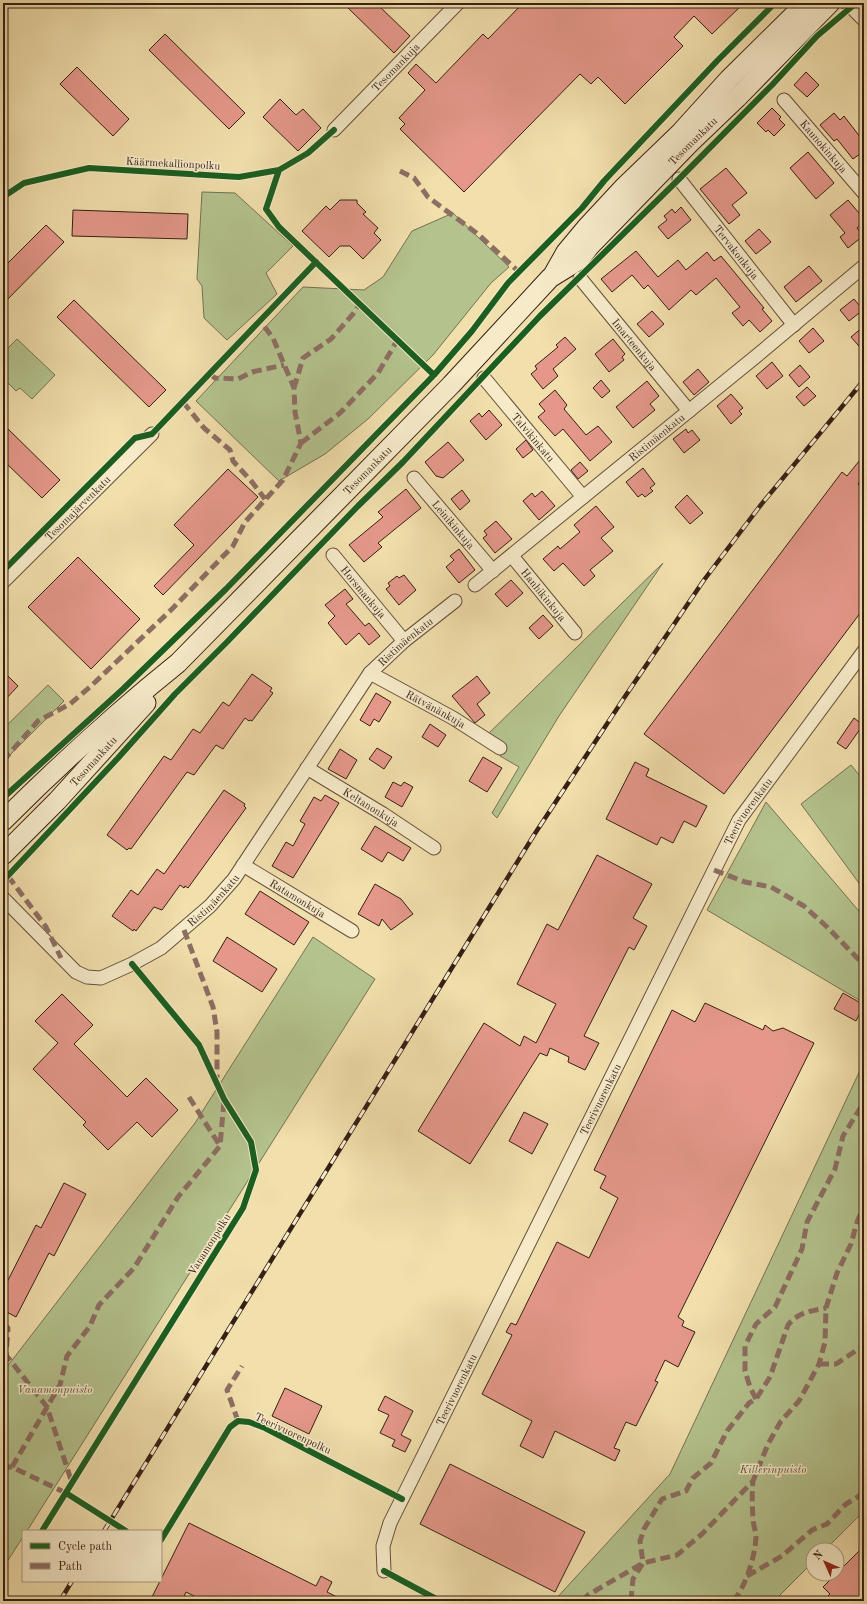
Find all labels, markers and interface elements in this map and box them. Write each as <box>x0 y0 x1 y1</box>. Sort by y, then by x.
street label: Tesomankuja <box>371 41 423 95</box>
street label: Tesomankatu <box>667 116 720 168</box>
street label: Kaunokinkuja <box>797 118 849 176</box>
street label: Käärmekallionpolku <box>125 157 221 172</box>
street label: Tervakonkuja <box>711 224 760 282</box>
street label: Imarteenkuja <box>609 317 658 374</box>
street label: Talvikinkatu <box>509 412 556 465</box>
street label: Ristimäenkatu <box>627 412 688 464</box>
street label: Tesomankatu <box>342 445 395 498</box>
street label: Tesomajärvenkatu <box>44 474 113 544</box>
street label: Leinikinkuja <box>429 499 476 552</box>
street label: Horsmankuja <box>338 565 387 622</box>
street label: Hanhikinkuja <box>518 567 567 624</box>
street label: Ristimäenkatu <box>377 616 436 669</box>
street label: Rätvänänkuja <box>403 689 467 732</box>
street label: Tesomankatu <box>69 735 120 789</box>
street label: Teerivuorenkatu <box>723 776 775 847</box>
street label: Keltanonkuja <box>340 787 401 830</box>
street label: Ristimäenkatu <box>186 873 242 930</box>
street label: Ratamonkuja <box>267 878 327 921</box>
street label: Teerivuorenkatu <box>579 1062 624 1138</box>
street label: Vanamonpolku <box>187 1212 234 1278</box>
street label: Teerivuorenkatu <box>435 1353 480 1428</box>
park label: Vanamonpuisto <box>18 1385 92 1396</box>
street label: Teerivuorenpolku <box>252 1412 332 1457</box>
park label: Killerinpuisto <box>739 1465 806 1476</box>
legend <box>22 1530 162 1582</box>
text: Cycle path <box>58 1541 113 1553</box>
north arrow <box>805 1542 845 1582</box>
text: N <box>812 1549 826 1563</box>
text: Path <box>58 1561 83 1573</box>

